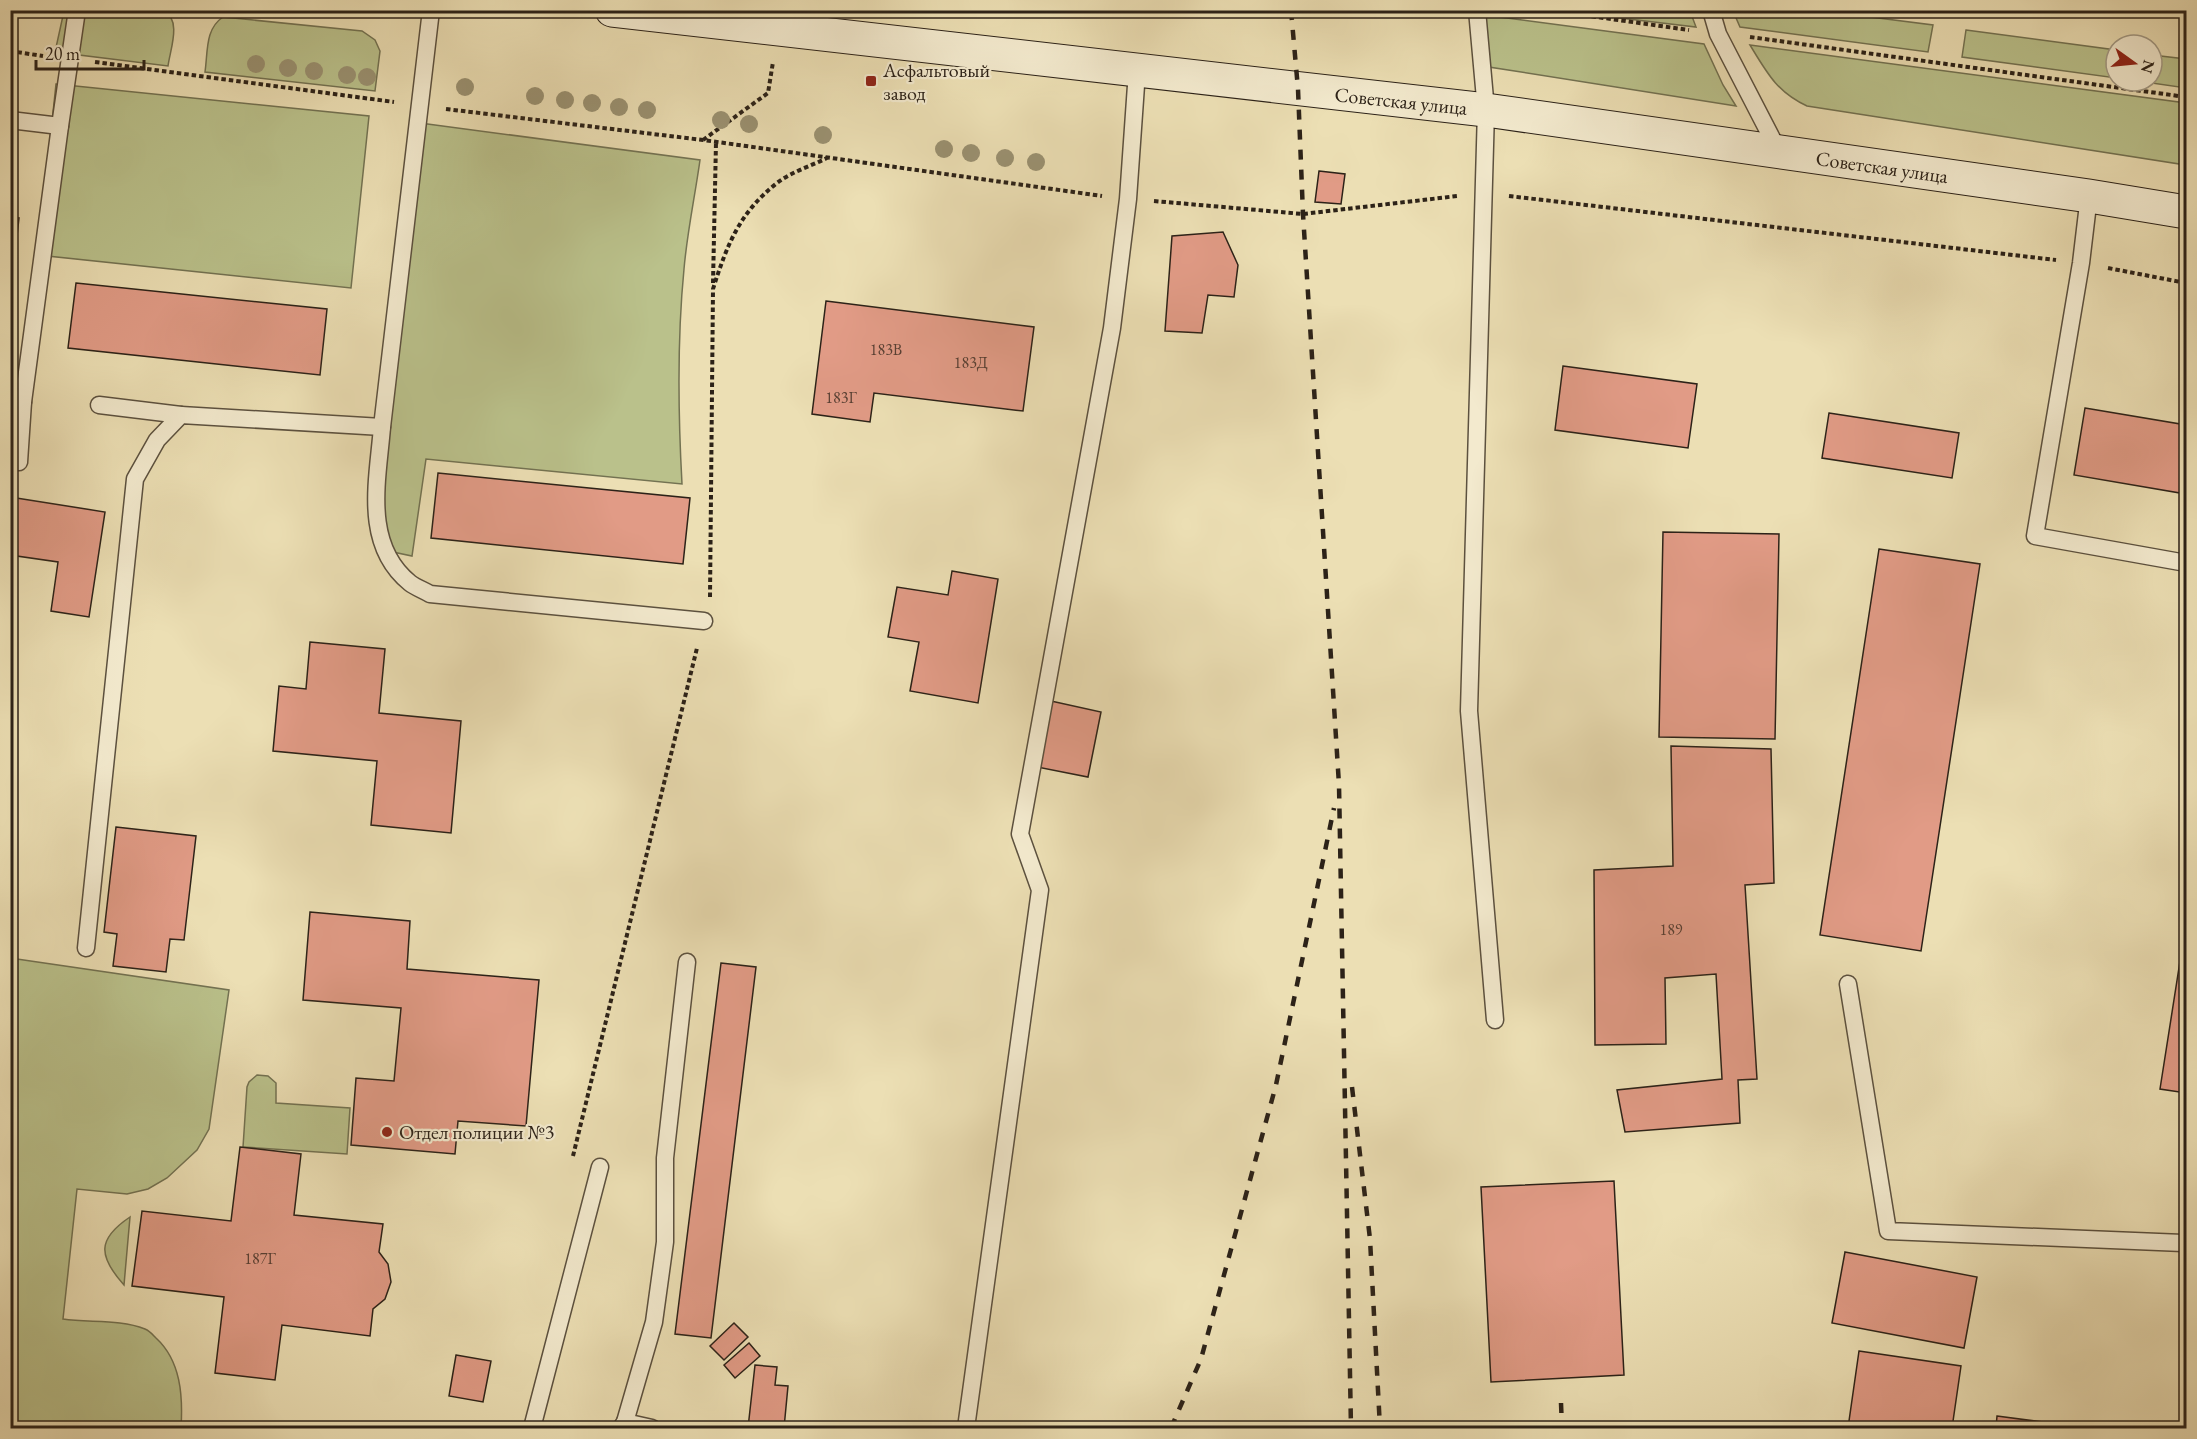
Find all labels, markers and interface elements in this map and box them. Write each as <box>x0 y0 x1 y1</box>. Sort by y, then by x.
scale bar <box>36 33 144 71</box>
north arrow <box>2104 33 2164 93</box>
text: 20 m <box>45 42 80 65</box>
place label: Асфальтовый завод <box>882 57 990 106</box>
text: N <box>2136 58 2160 76</box>
marker: Асфальтовый завод <box>864 74 878 88</box>
street label: Советская улица <box>1333 81 1469 121</box>
street label: Советская улица <box>1814 145 1950 189</box>
house number: 183В <box>870 339 902 360</box>
house number: 183Д <box>954 352 988 373</box>
house number: 183Г <box>825 387 857 408</box>
house number: 189 <box>1659 919 1683 940</box>
place label: Отдел полиции №3 <box>399 1119 554 1145</box>
marker: Отдел полиции №3 <box>380 1125 394 1139</box>
house number: 187Г <box>244 1248 276 1269</box>

